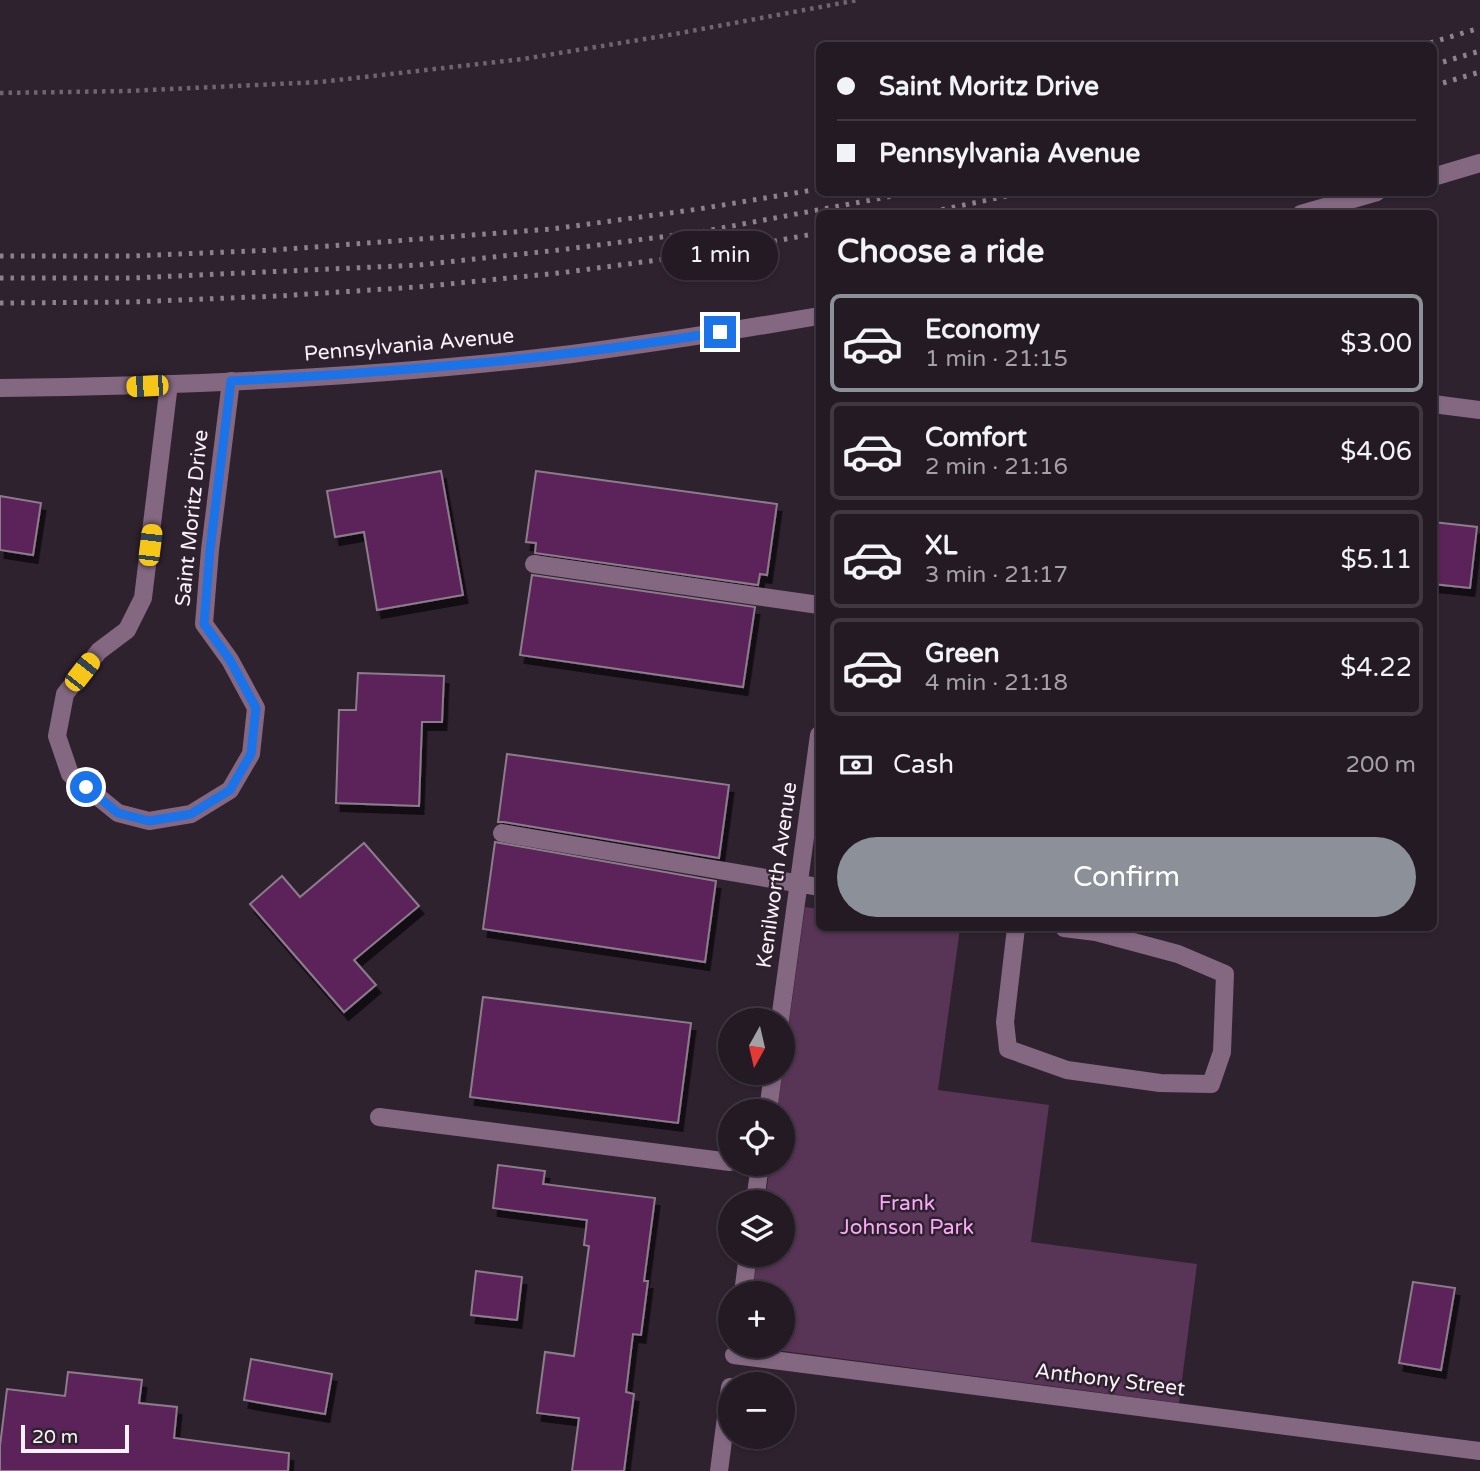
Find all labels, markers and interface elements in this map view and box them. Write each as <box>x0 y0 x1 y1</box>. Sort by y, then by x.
text: Saint Moritz Drive <box>879 71 1099 102</box>
text: Pennsylvania Avenue <box>879 138 1140 169</box>
callout: 1 min <box>662 230 778 280</box>
text: Choose a ride <box>837 233 1044 271</box>
text: 1 min <box>689 241 751 269</box>
icon: car <box>841 312 904 375</box>
text: Economy <box>925 314 1040 345</box>
route end <box>704 316 736 348</box>
street label: Pennsylvania Avenue <box>303 323 515 367</box>
text: $3.00 <box>1340 328 1412 359</box>
text: 1 min · 21:15 <box>925 345 1068 373</box>
car <box>126 374 169 398</box>
icon: car <box>841 420 904 483</box>
text: Comfort <box>925 422 1027 453</box>
street label: Saint Moritz Drive <box>170 428 214 608</box>
text: $4.06 <box>1340 436 1412 467</box>
text: 2 min · 21:16 <box>925 453 1068 481</box>
car <box>138 523 163 567</box>
icon: car <box>841 528 904 591</box>
text: XL <box>925 530 957 561</box>
text: $5.11 <box>1340 544 1412 575</box>
text: 3 min · 21:17 <box>925 561 1068 589</box>
icon: car <box>841 636 904 699</box>
text: Green <box>925 638 1000 669</box>
car <box>61 649 104 695</box>
text: $4.22 <box>1340 652 1412 683</box>
text: 4 min · 21:18 <box>925 669 1068 697</box>
icon: cash <box>837 746 875 784</box>
text: Cash <box>893 749 954 780</box>
text: 200 m <box>1346 751 1416 779</box>
route start <box>70 771 102 803</box>
street label: Kenilworth Avenue <box>752 780 802 970</box>
button: Confirm <box>837 837 1416 917</box>
north arrow <box>718 1008 794 1085</box>
map controls <box>718 1008 795 1449</box>
button: locate <box>718 1099 795 1176</box>
button: layers <box>718 1190 795 1267</box>
park label: Frank Johnson Park <box>840 1191 974 1240</box>
button: + <box>718 1281 795 1358</box>
street label: Anthony Street <box>1034 1358 1186 1402</box>
button: − <box>718 1372 795 1449</box>
scale bar <box>21 1422 130 1454</box>
text: 20 m <box>32 1426 78 1448</box>

